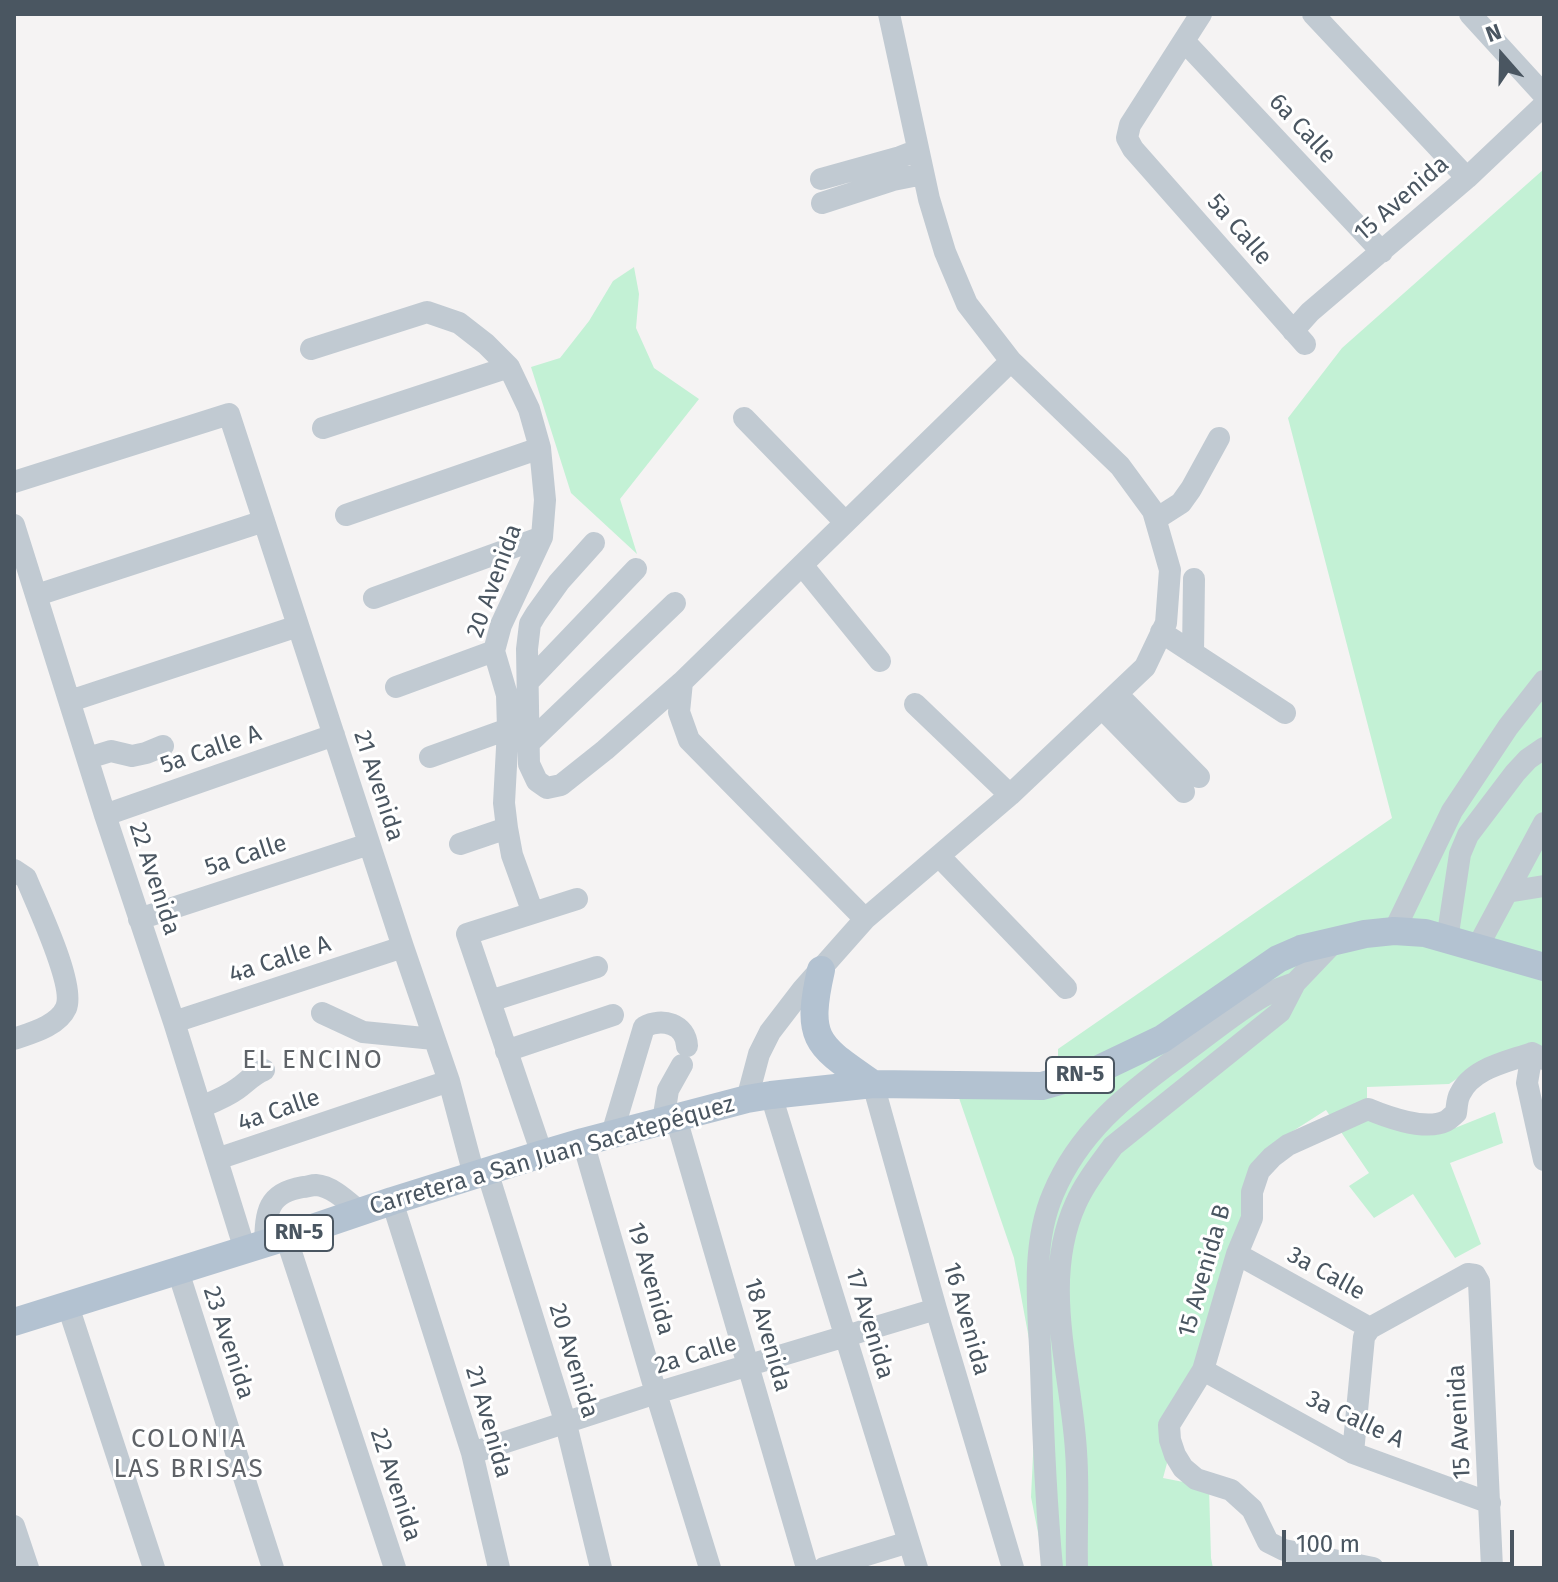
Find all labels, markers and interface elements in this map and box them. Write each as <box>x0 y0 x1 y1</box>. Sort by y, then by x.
north arrow <box>1462 16 1542 96</box>
text: N <box>1482 18 1505 48</box>
street label: 6a Calle <box>1262 88 1342 170</box>
street label: 15 Avenida <box>1349 150 1455 248</box>
street label: 5a Calle <box>1200 189 1278 271</box>
street label: 20 Avenida <box>461 520 529 642</box>
street label: 5a Calle A <box>157 719 265 781</box>
street label: 21 Avenida <box>347 727 409 845</box>
street label: 22 Avenida <box>122 819 186 939</box>
street label: 5a Calle <box>201 829 291 883</box>
street label: 4a Calle A <box>225 930 335 990</box>
district label: EL ENCINO <box>242 1045 384 1077</box>
road number: RN-5 <box>1046 1057 1114 1093</box>
street label: 4a Calle <box>234 1084 324 1138</box>
street label: Carretera a San Juan Sacatepéquez <box>366 1090 738 1222</box>
street label: 15 Avenida B <box>1172 1201 1238 1341</box>
road number: RN-5 <box>265 1215 333 1251</box>
street label: 19 Avenida <box>620 1219 680 1339</box>
street label: 3a Calle <box>1282 1241 1370 1307</box>
street label: 16 Avenida <box>936 1259 996 1379</box>
street label: 17 Avenida <box>839 1265 899 1383</box>
street label: 18 Avenida <box>737 1275 797 1395</box>
street label: 23 Avenida <box>196 1283 260 1403</box>
street label: 20 Avenida <box>542 1300 604 1422</box>
street label: 2a Calle <box>652 1329 740 1381</box>
street label: 21 Avenida <box>458 1363 518 1481</box>
street label: 15 Avenida <box>1443 1364 1477 1480</box>
street label: 3a Calle A <box>1302 1385 1408 1455</box>
district label: COLONIA LAS BRISAS <box>113 1424 265 1486</box>
street label: 22 Avenida <box>363 1425 427 1545</box>
scale bar <box>1286 1514 1518 1564</box>
text: 100 m <box>1296 1530 1360 1558</box>

